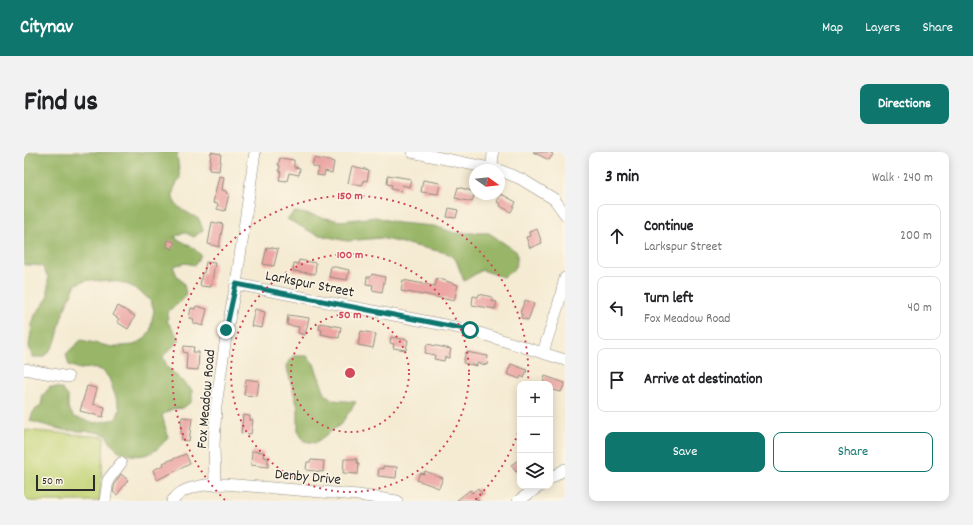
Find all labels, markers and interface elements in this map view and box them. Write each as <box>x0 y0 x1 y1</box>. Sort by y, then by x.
text: Citynav <box>20 15 73 42</box>
text: Map <box>822 18 843 38</box>
text: Layers <box>865 18 900 38</box>
text: Share <box>922 18 953 38</box>
text: Find us <box>24 84 98 124</box>
button: Directions <box>860 84 949 124</box>
north arrow <box>469 164 505 200</box>
text: 3 min <box>605 166 639 190</box>
text: Walk · 240 m <box>872 169 933 188</box>
text: 150 m <box>337 188 363 205</box>
text: Continue <box>644 216 693 238</box>
icon: ahead <box>606 225 628 247</box>
text: 200 m <box>900 227 932 246</box>
text: Larkspur Street <box>644 238 722 257</box>
text: 100 m <box>337 247 363 264</box>
street label: Larkspur Street <box>263 266 356 304</box>
text: Turn left <box>644 288 693 310</box>
icon: left <box>606 297 628 319</box>
text: 40 m <box>908 299 932 318</box>
text: 50 m <box>338 307 362 324</box>
text: Fox Meadow Road <box>644 310 730 329</box>
route end <box>217 321 235 339</box>
route start <box>461 321 479 339</box>
street label: Fox Meadow Road <box>192 349 222 450</box>
centre of rings <box>343 366 357 380</box>
icon: arrive <box>606 369 628 391</box>
text: Arrive at destination <box>644 369 762 391</box>
map controls <box>517 381 553 489</box>
button: + <box>517 381 553 417</box>
button: − <box>517 417 553 453</box>
button: Save <box>605 432 765 472</box>
button: Share <box>773 432 933 472</box>
button: layers <box>517 453 553 489</box>
street label: Denby Drive <box>274 464 342 492</box>
scale bar <box>36 473 95 492</box>
text: 50 m <box>42 474 63 490</box>

